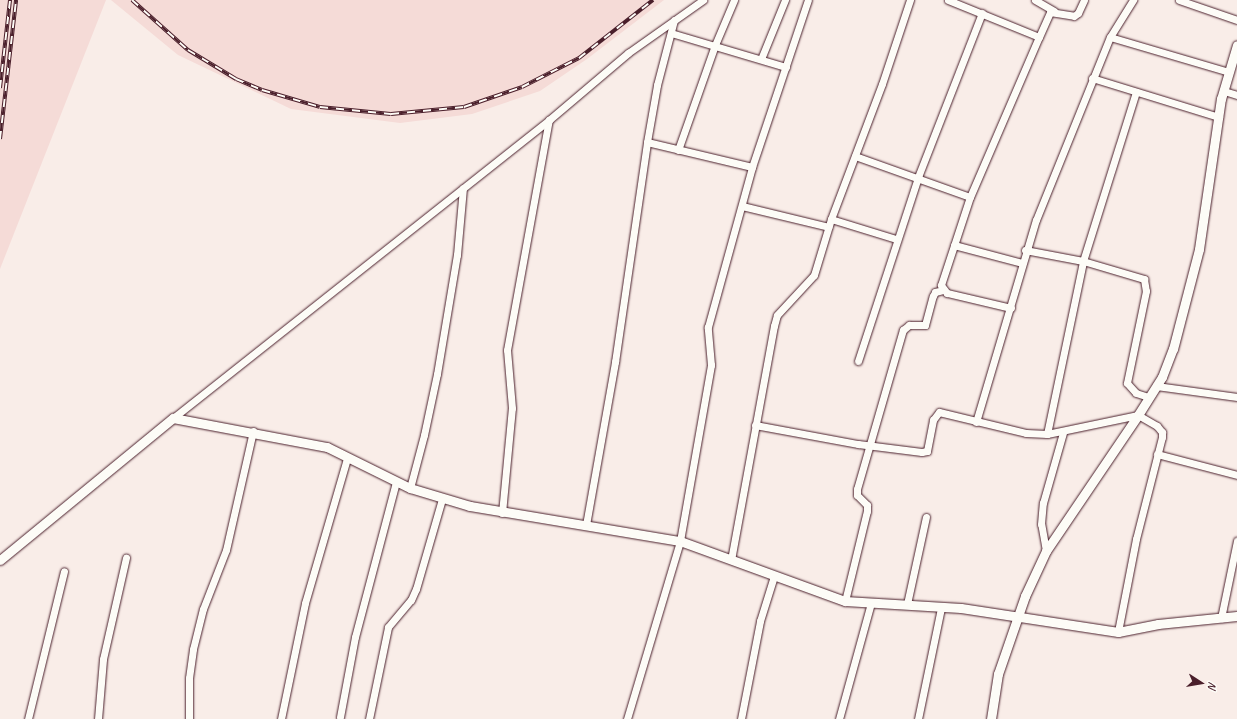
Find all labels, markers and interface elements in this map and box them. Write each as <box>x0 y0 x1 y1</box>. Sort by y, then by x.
north arrow <box>1181 663 1221 703</box>
text: N <box>1205 681 1220 690</box>

